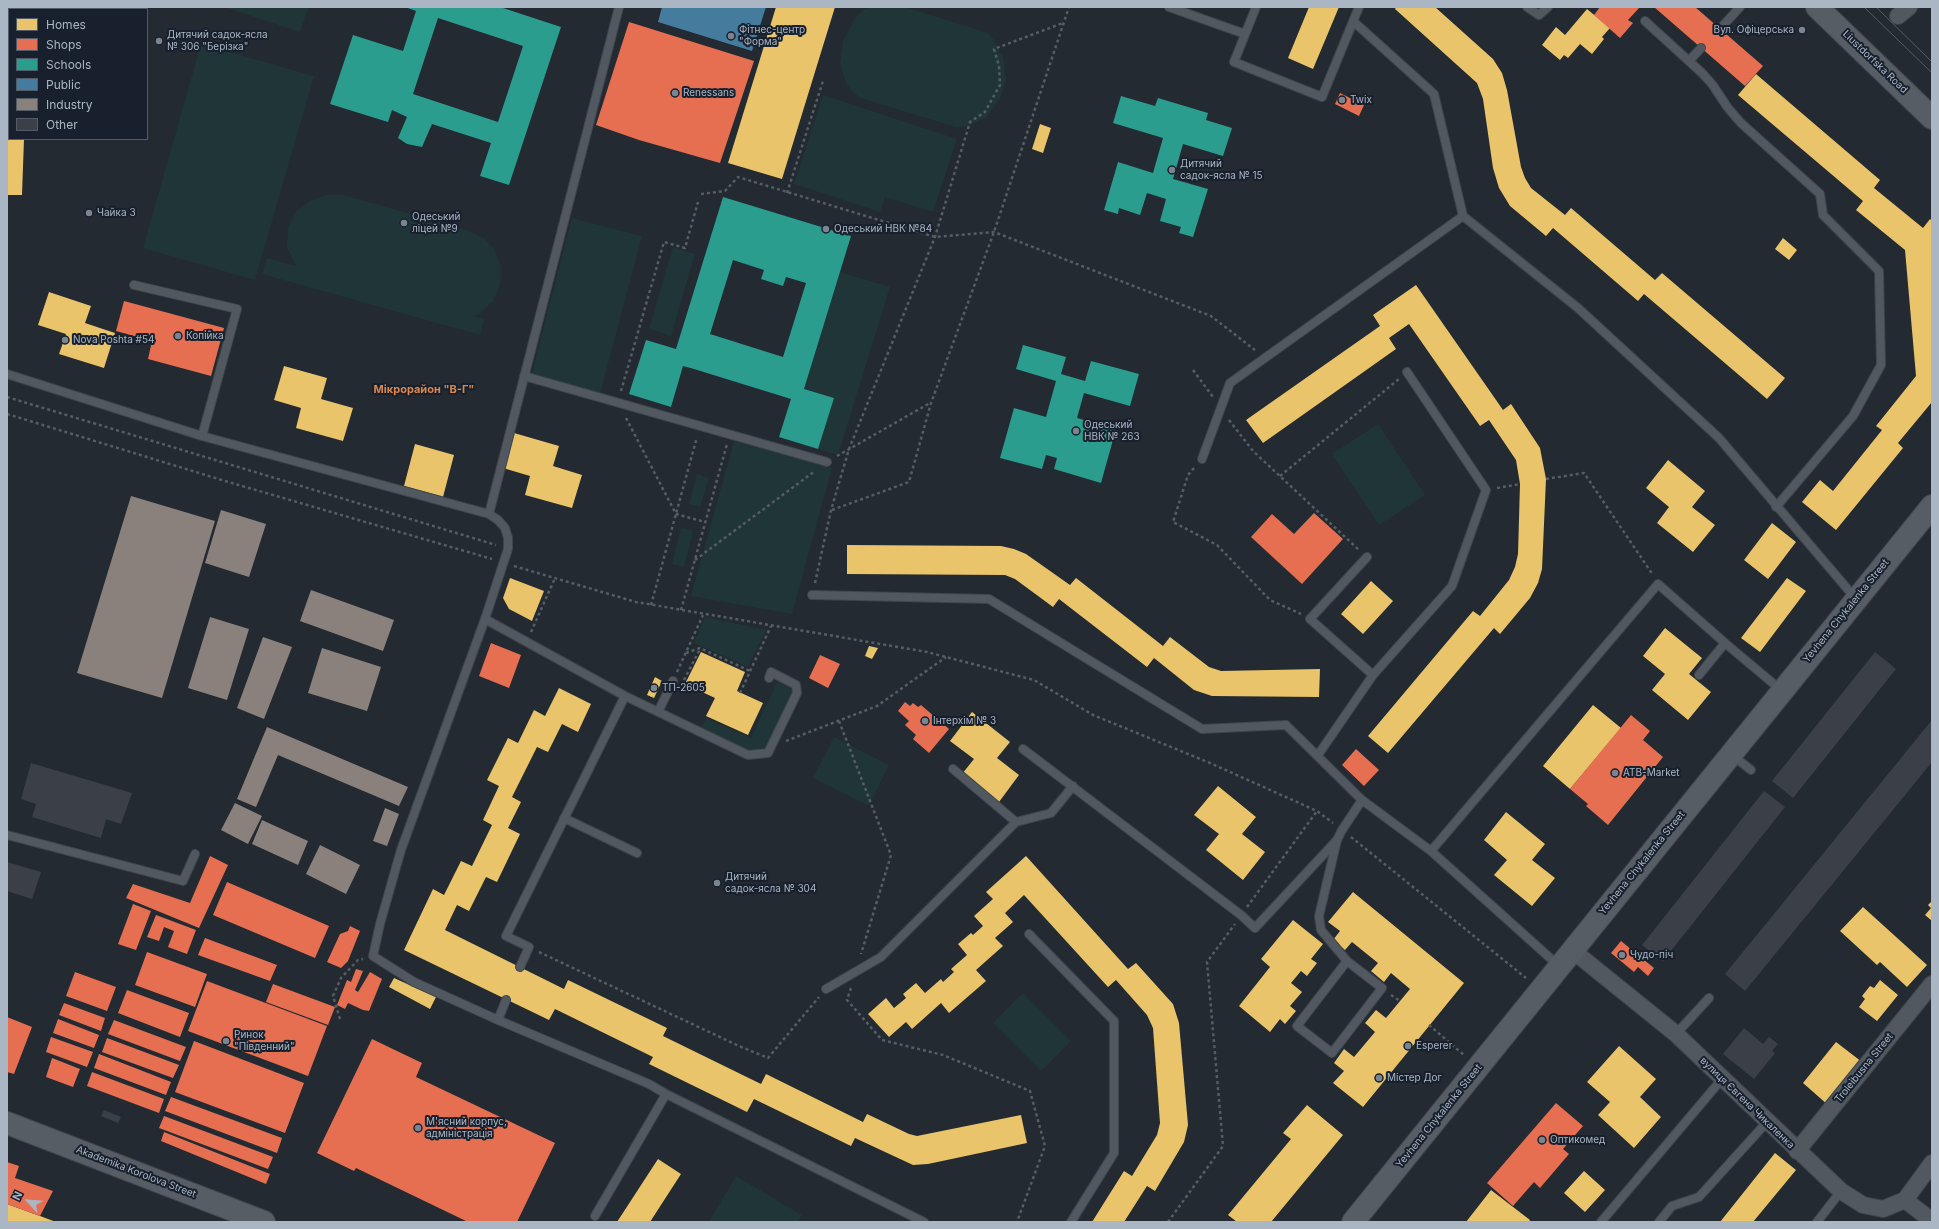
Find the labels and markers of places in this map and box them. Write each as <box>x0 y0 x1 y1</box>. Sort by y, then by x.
place label: Фітнес-центр "Форма" <box>739 24 805 48</box>
place label: Вул. Офіцерська <box>1714 24 1794 36</box>
marker: Вул. Офіцерська <box>1797 25 1807 35</box>
place label: Дитячий садок-ясла № 306 "Берізка" <box>167 29 268 52</box>
marker: Фітнес-центр "Форма" <box>726 31 736 41</box>
marker: Дитячий садок-ясла № 306 "Берізка" <box>154 36 164 46</box>
place label: Renessans <box>683 87 734 99</box>
marker: Renessans <box>670 88 680 98</box>
place label: Twix <box>1350 94 1372 106</box>
marker: Twix <box>1337 95 1347 105</box>
place label: Дитячий садок-ясла № 15 <box>1180 158 1263 182</box>
marker: Дитячий садок-ясла № 15 <box>1167 165 1177 175</box>
place label: Чайка 3 <box>97 207 136 219</box>
marker: Чайка 3 <box>84 208 94 218</box>
place label: Одеський ліцей №9 <box>412 211 460 234</box>
marker: Одеський ліцей №9 <box>399 218 409 228</box>
place label: Одеський НВК №84 <box>834 223 932 235</box>
marker: Одеський НВК №84 <box>821 224 831 234</box>
place label: Копійка <box>186 330 224 342</box>
marker: Копійка <box>173 331 183 341</box>
place label: Nova Poshta #54 <box>73 334 154 346</box>
marker: Nova Poshta #54 <box>60 335 70 345</box>
place label: Одеський НВК № 263 <box>1084 419 1140 442</box>
marker: Одеський НВК № 263 <box>1071 426 1081 436</box>
place label: ТП-2605 <box>662 682 705 694</box>
marker: ТП-2605 <box>649 683 659 693</box>
place label: Інтерхім № 3 <box>933 715 996 727</box>
marker: Інтерхім № 3 <box>920 716 930 726</box>
place label: ATB-Market <box>1623 767 1680 779</box>
marker: ATB-Market <box>1610 768 1620 778</box>
place label: Дитячий садок-ясла № 304 <box>725 871 816 894</box>
marker: Дитячий садок-ясла № 304 <box>712 878 722 888</box>
place label: Чудо-піч <box>1630 949 1673 961</box>
marker: Чудо-піч <box>1617 950 1627 960</box>
place label: Ринок "Південний" <box>234 1029 295 1052</box>
marker: Ринок "Південний" <box>221 1036 231 1046</box>
place label: Esperer <box>1416 1040 1452 1052</box>
marker: Esperer <box>1403 1041 1413 1051</box>
place label: Містер Дог <box>1387 1072 1442 1084</box>
marker: Містер Дог <box>1374 1073 1384 1083</box>
place label: М'ясний корпус, адміністрація <box>426 1116 507 1140</box>
marker: М'ясний корпус, адміністрація <box>413 1123 423 1133</box>
place label: Оптикомед <box>1550 1134 1605 1146</box>
marker: Оптикомед <box>1537 1135 1547 1145</box>

